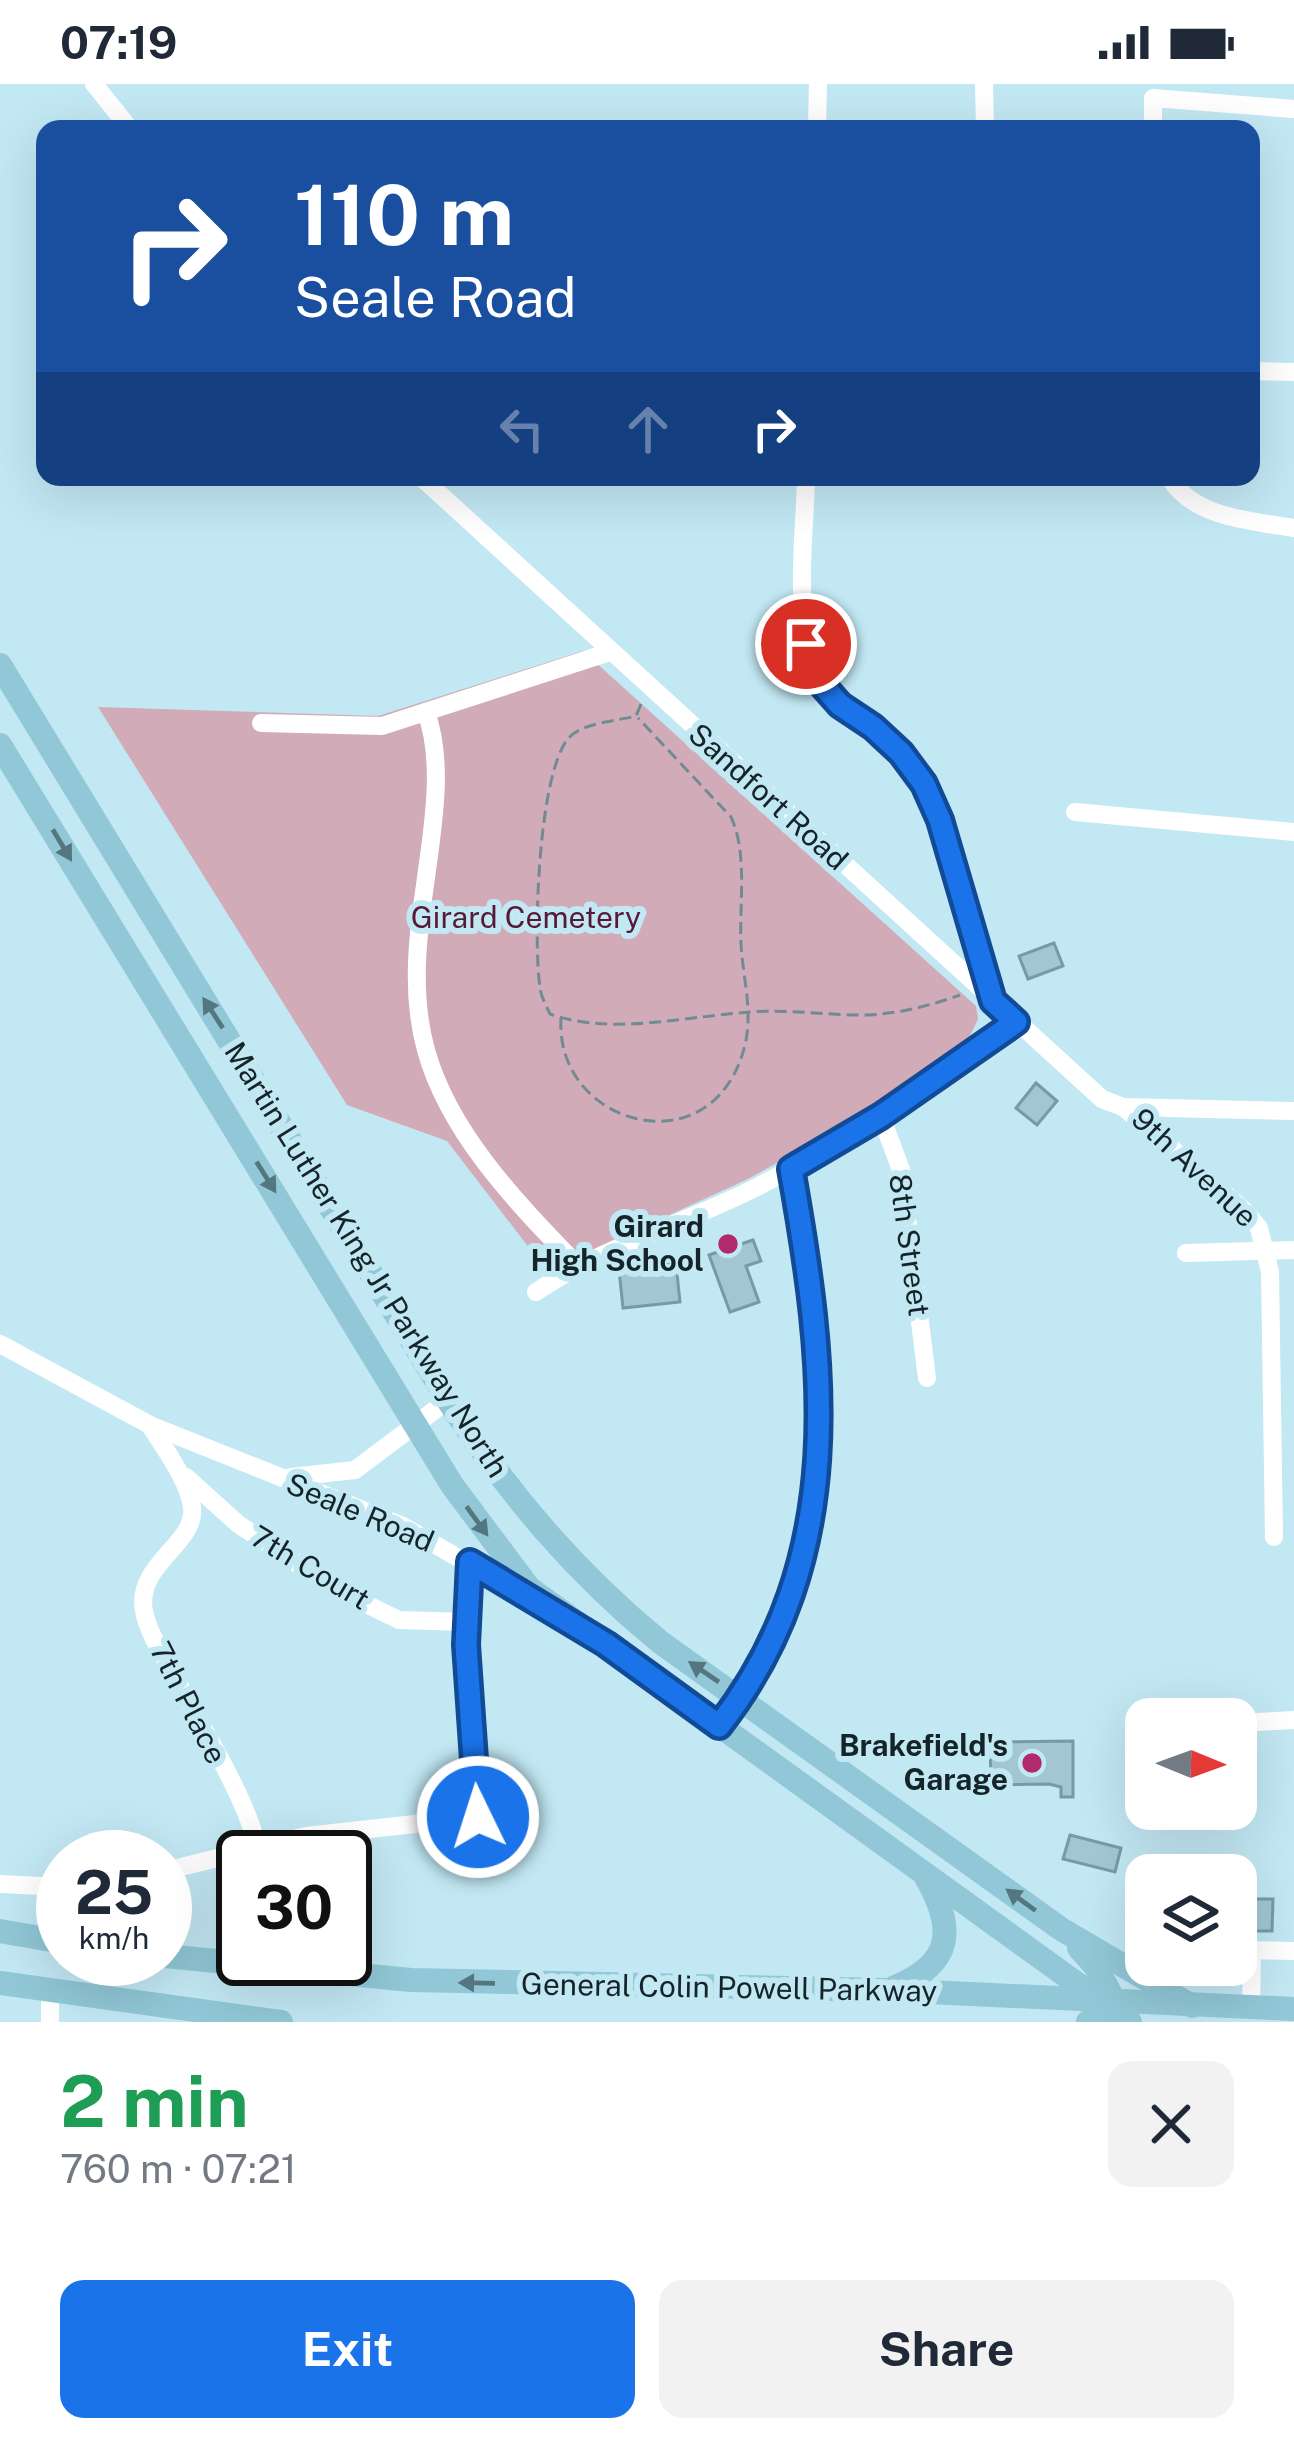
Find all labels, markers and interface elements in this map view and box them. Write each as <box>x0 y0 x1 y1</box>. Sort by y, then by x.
text: 07:19 <box>60 16 177 69</box>
text: 110 m <box>294 165 514 264</box>
icon: right <box>96 168 252 324</box>
text: Seale Road <box>294 266 577 329</box>
icon: left <box>489 396 555 462</box>
icon: ahead <box>615 396 681 462</box>
icon: right <box>741 396 807 462</box>
pin <box>755 593 857 695</box>
icon: arrive <box>773 611 839 677</box>
street label: Sandfort Road <box>682 715 856 877</box>
one-way arrow <box>51 828 72 862</box>
park label: Girard Cemetery <box>411 899 641 935</box>
one-way arrow <box>203 996 224 1030</box>
street label: Martin Luther King Jr Parkway North <box>217 1035 516 1484</box>
street label: 9th Avenue <box>1125 1100 1265 1234</box>
one-way arrow <box>255 1160 276 1194</box>
street label: 8th Street <box>882 1171 938 1318</box>
place label: Girard High School <box>531 1208 704 1278</box>
marker: Girard High School <box>715 1231 741 1257</box>
street label: Seale Road <box>281 1465 440 1559</box>
one-way arrow <box>465 1505 488 1537</box>
street label: 7th Court <box>245 1518 377 1617</box>
street label: 7th Place <box>143 1636 235 1770</box>
one-way arrow <box>688 1662 721 1684</box>
north arrow <box>1125 1698 1257 1830</box>
map controls <box>1125 1698 1257 1986</box>
place label: Brakefield's Garage <box>839 1727 1008 1797</box>
marker: Brakefield's Garage <box>1019 1750 1045 1776</box>
position arrow <box>415 1754 541 1880</box>
speed limit sign: 30 <box>216 1830 372 1986</box>
button: layers <box>1125 1854 1257 1986</box>
text: 25 <box>75 1857 153 1928</box>
one-way arrow <box>1005 1889 1037 1913</box>
text: km/h <box>79 1920 149 1956</box>
street label: General Colin Powell Parkway <box>521 1965 938 2009</box>
one-way arrow <box>458 1973 496 1992</box>
text: 2 min <box>60 2059 249 2143</box>
button: close <box>1108 2061 1234 2187</box>
text: 760 m · 07:21 <box>60 2146 297 2192</box>
button: Exit <box>60 2280 635 2418</box>
button: Share <box>659 2280 1234 2418</box>

